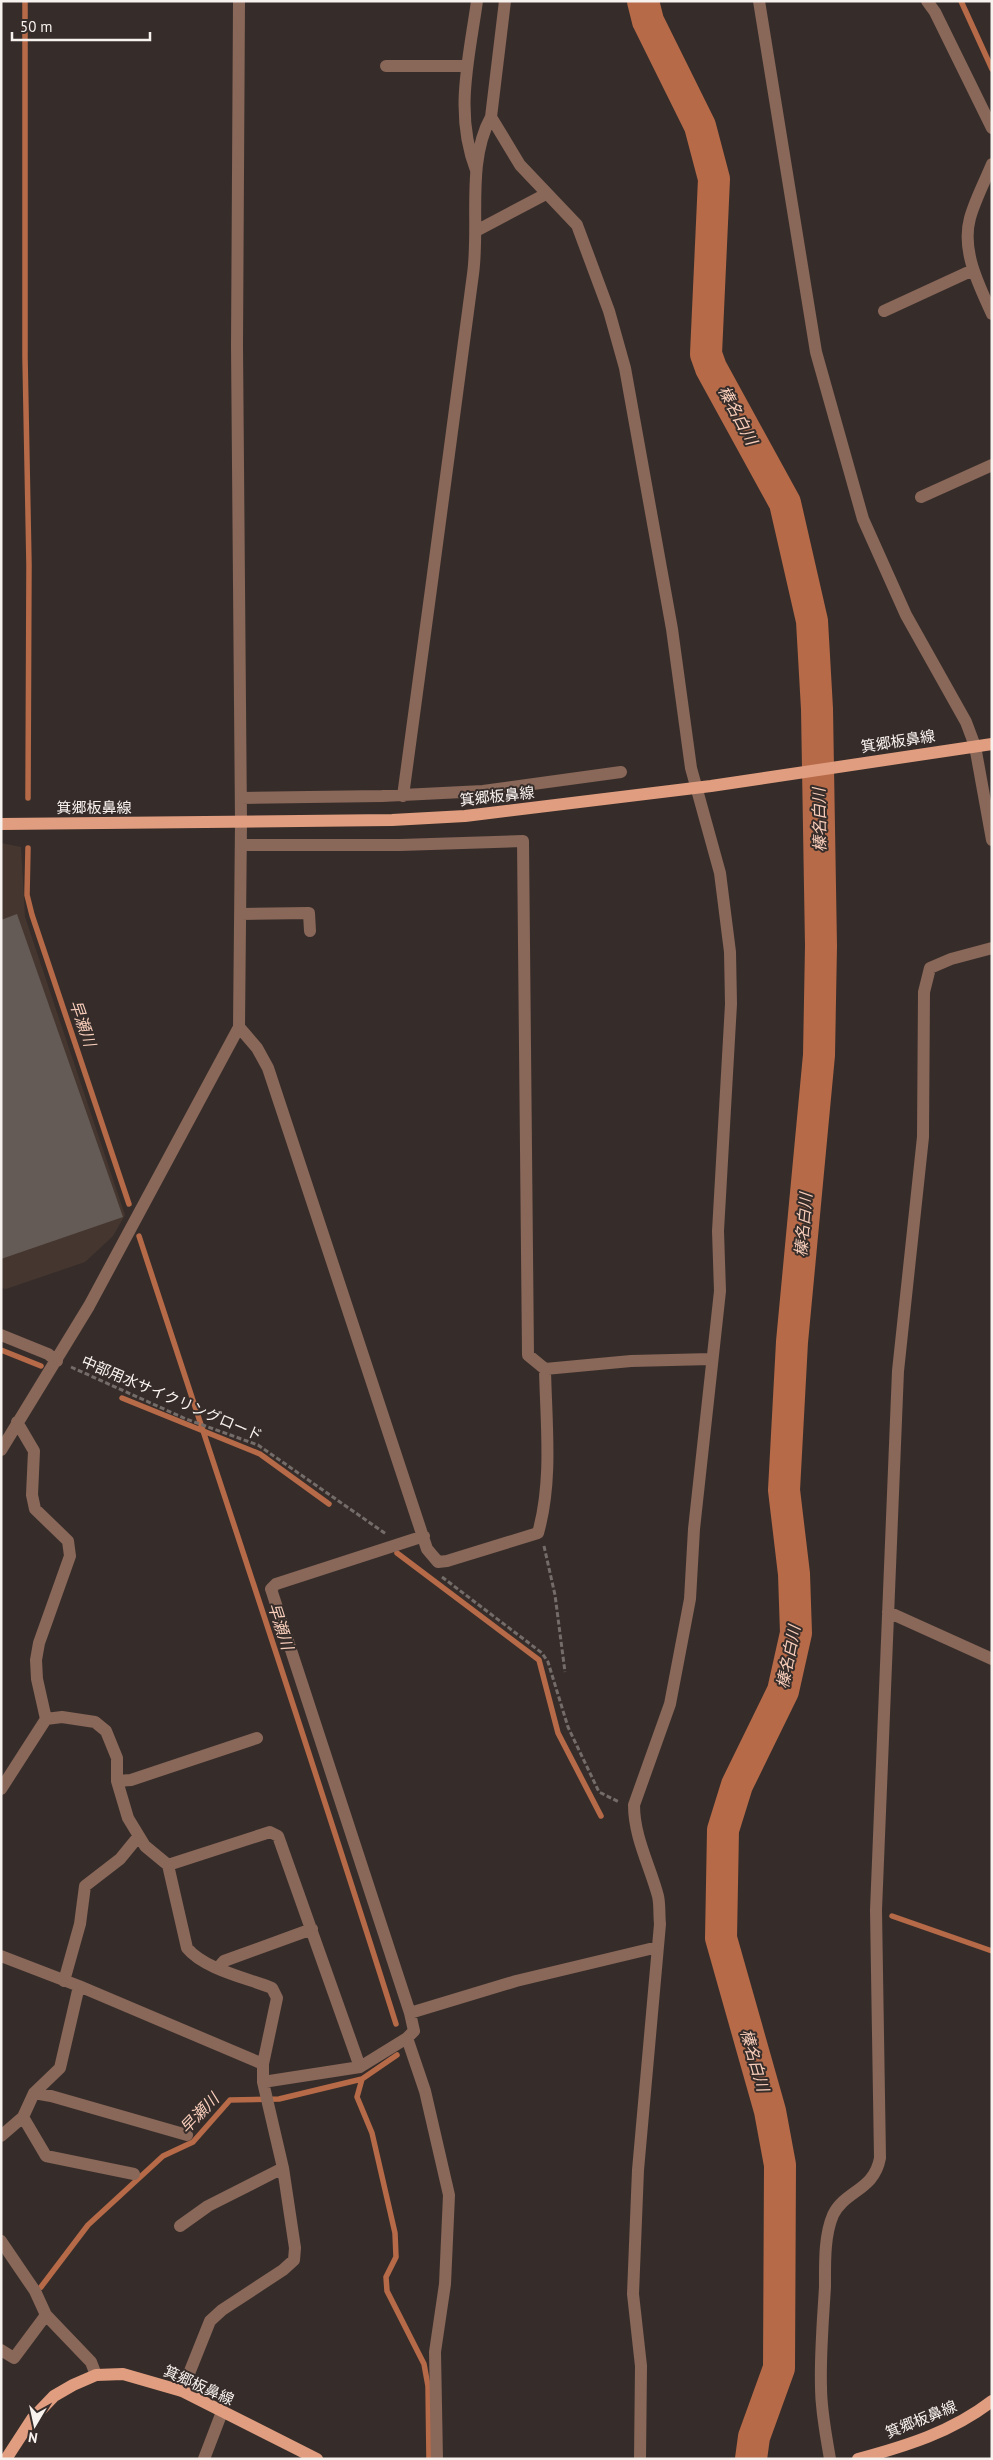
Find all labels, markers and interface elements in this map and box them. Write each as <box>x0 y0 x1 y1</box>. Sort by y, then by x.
scale bar <box>12 10 150 42</box>
text: 50 m <box>20 17 53 36</box>
water label: 榛名白川 <box>714 382 763 450</box>
street label: 箕郷板鼻線 <box>859 726 937 756</box>
street label: 箕郷板鼻線 <box>459 783 535 809</box>
water label: 榛名白川 <box>808 786 830 852</box>
street label: 箕郷板鼻線 <box>56 798 132 817</box>
water label: 早瀬川 <box>66 997 101 1051</box>
water label: 榛名白川 <box>790 1190 816 1258</box>
street label: 中部用水サイクリングロード <box>79 1351 265 1445</box>
water label: 早瀬川 <box>264 1600 299 1654</box>
water label: 榛名白川 <box>772 1622 804 1690</box>
water label: 榛名白川 <box>737 2026 774 2095</box>
water label: 早瀬川 <box>175 2087 224 2137</box>
street label: 箕郷板鼻線 <box>161 2361 237 2409</box>
street label: 箕郷板鼻線 <box>883 2396 959 2442</box>
north arrow <box>10 2400 60 2450</box>
text: N <box>27 2428 39 2447</box>

